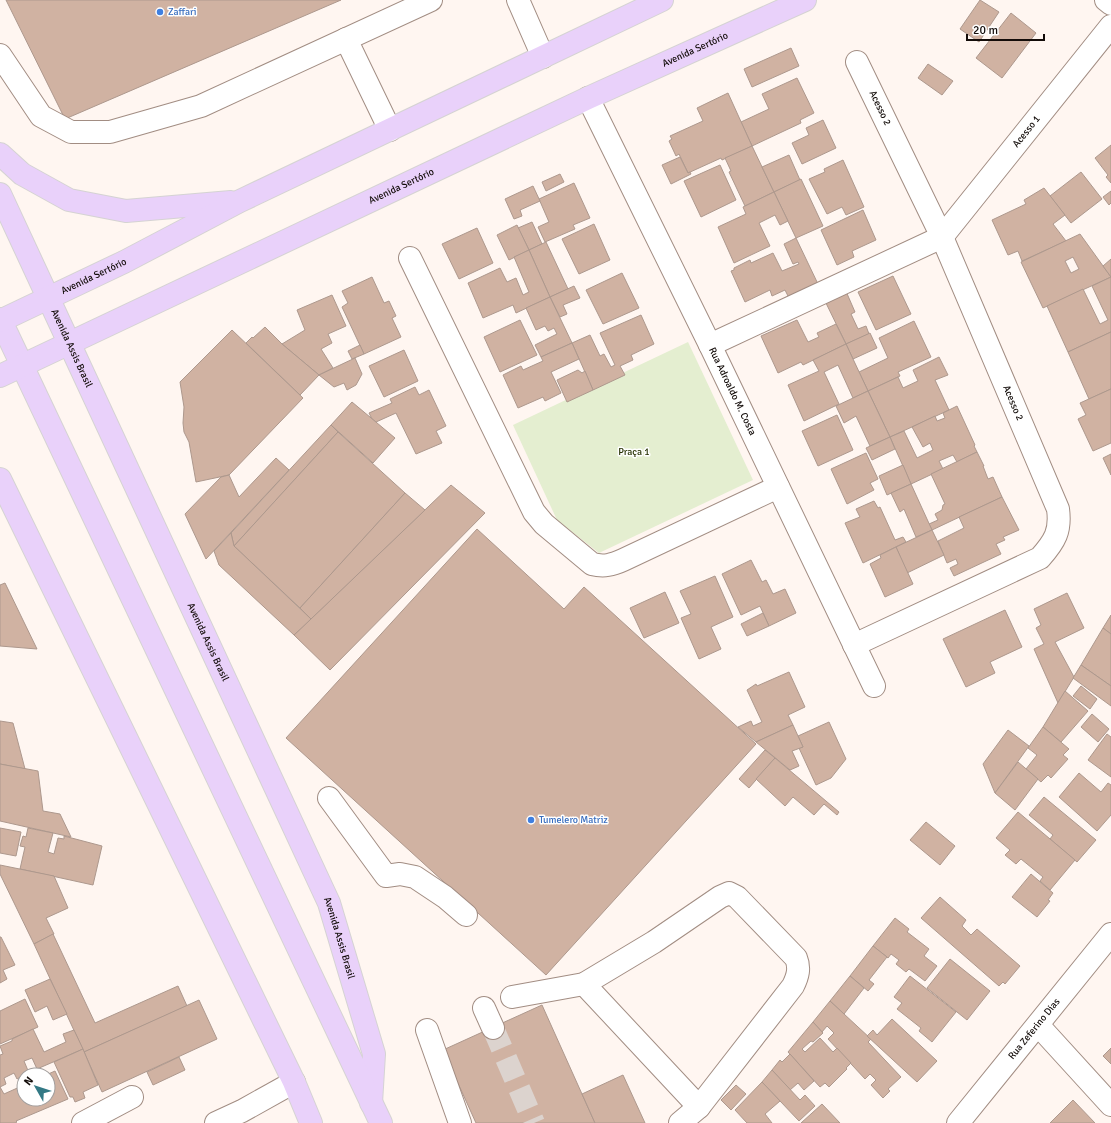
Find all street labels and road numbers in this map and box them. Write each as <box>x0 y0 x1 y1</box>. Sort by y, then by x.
street label: Avenida Sertório <box>660 30 730 70</box>
street label: Acesso 2 <box>866 89 894 127</box>
street label: Acesso 1 <box>1010 113 1043 150</box>
street label: Avenida Sertório <box>367 166 436 207</box>
street label: Avenida Sertório <box>59 256 129 297</box>
street label: Avenida Assis Brasil <box>48 307 95 389</box>
street label: Rua Adroaldo M. Costa <box>706 345 759 437</box>
street label: Acesso 2 <box>1000 384 1026 422</box>
street label: Avenida Assis Brasil <box>185 601 231 683</box>
street label: Avenida Assis Brasil <box>321 895 357 980</box>
street label: Rua Zeferino Dias <box>1006 995 1063 1062</box>

